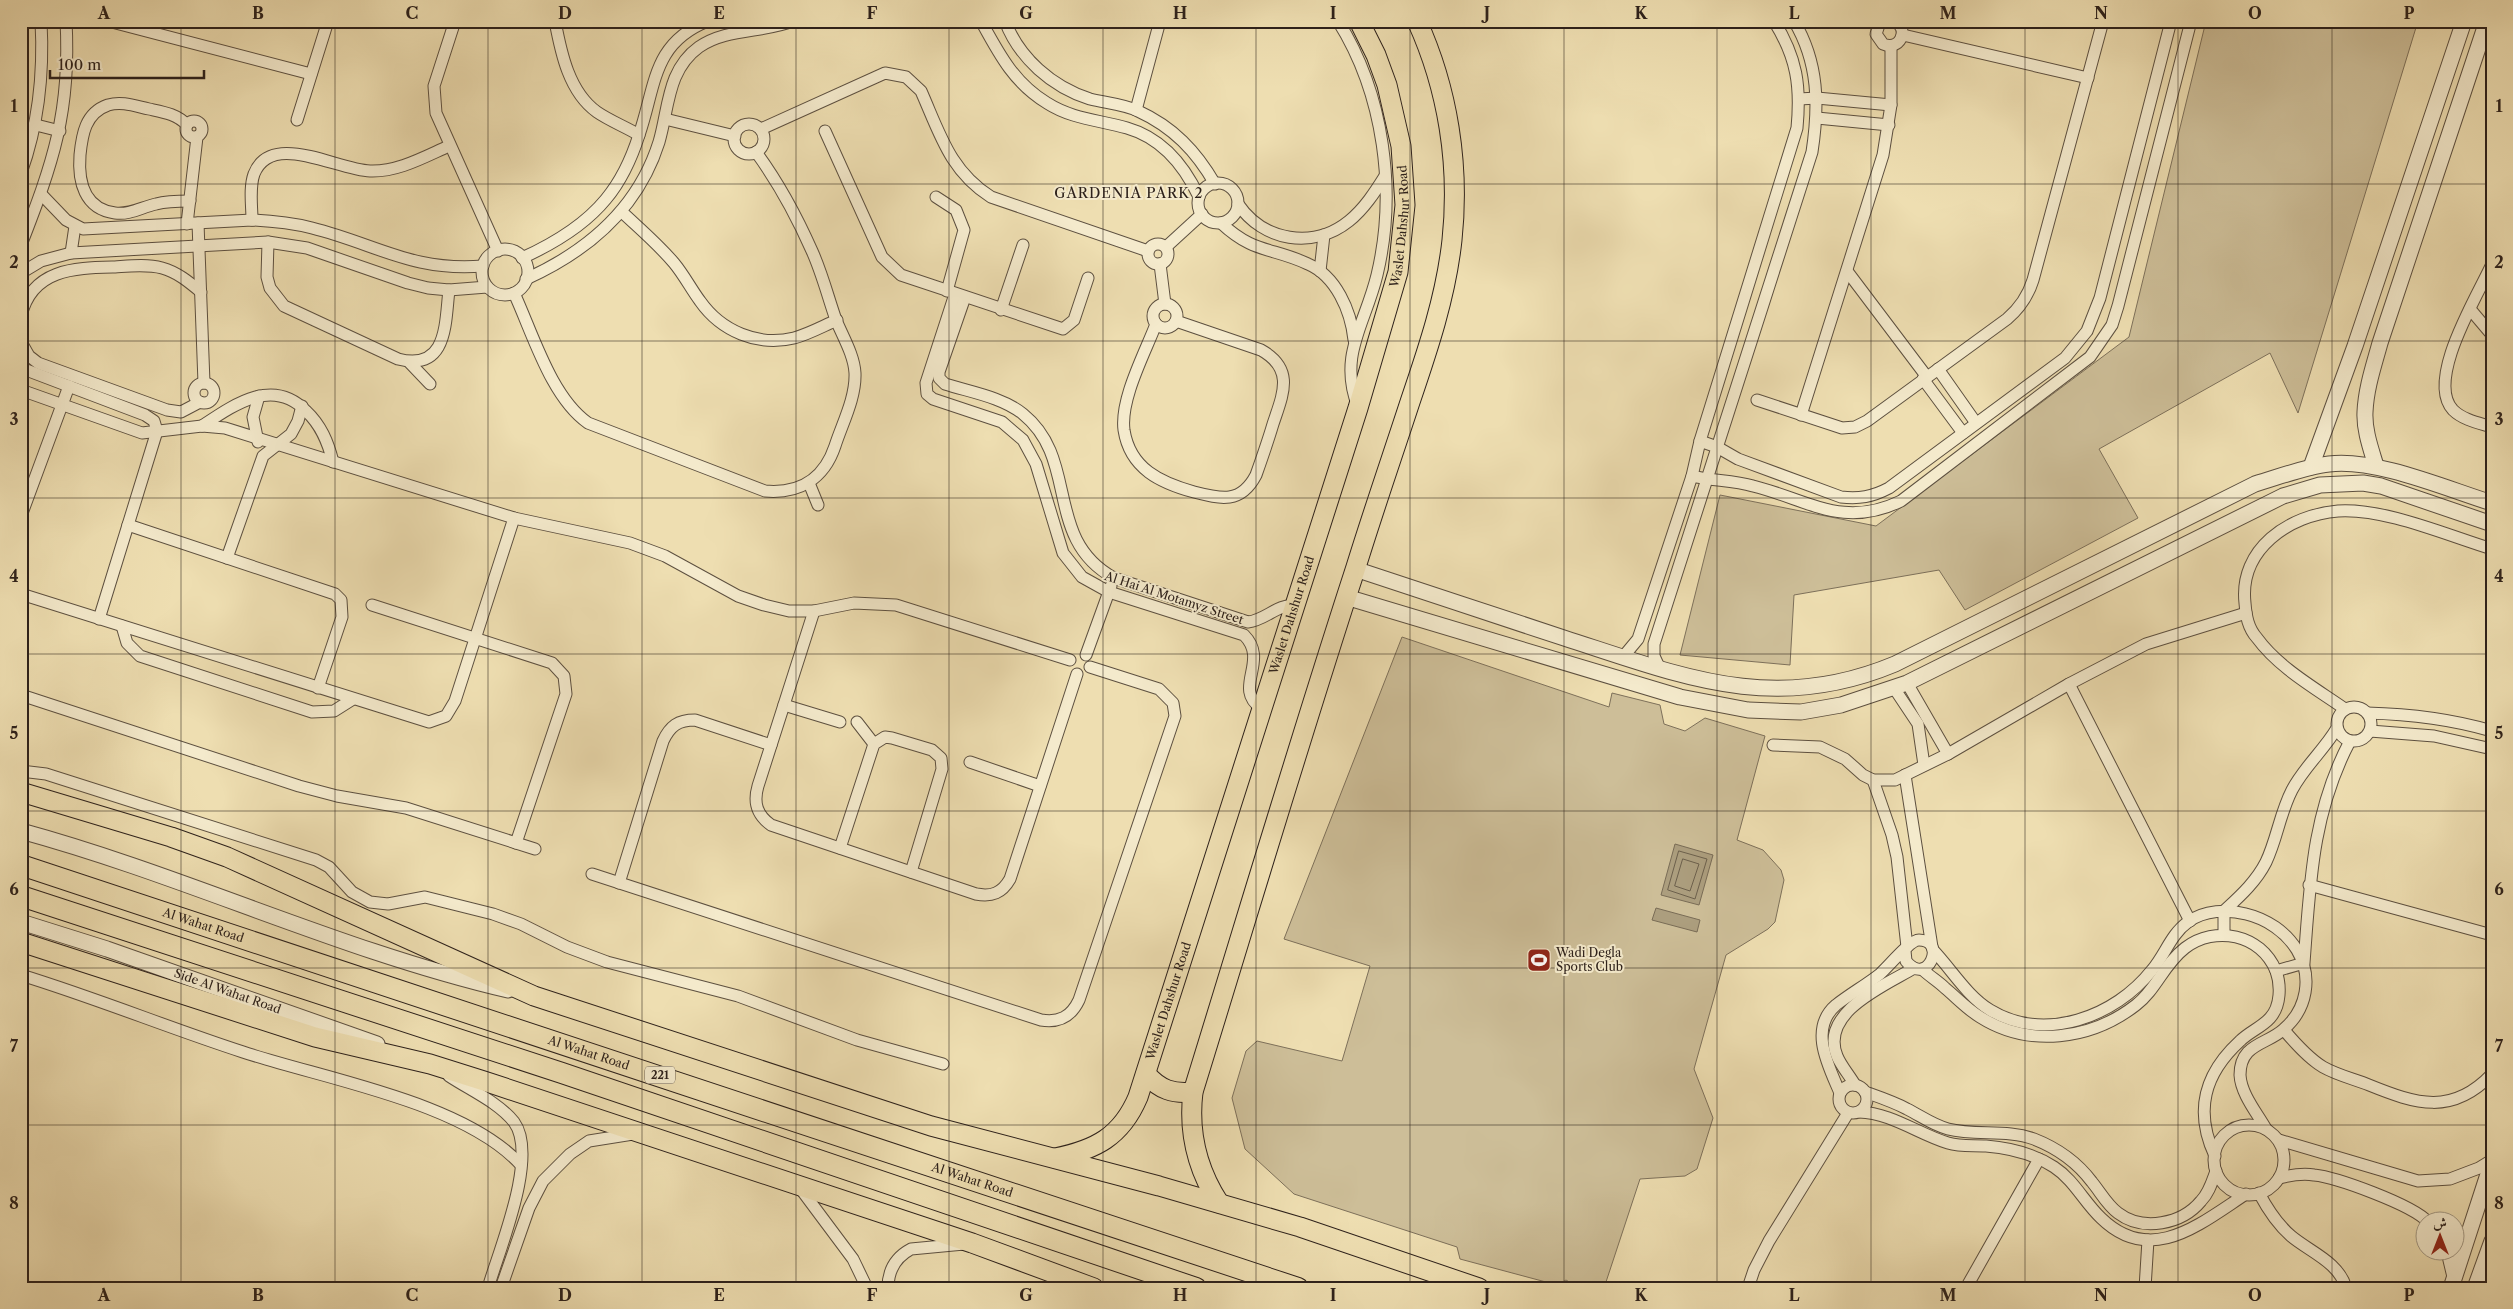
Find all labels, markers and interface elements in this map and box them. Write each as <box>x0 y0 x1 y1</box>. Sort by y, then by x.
text: A <box>97 3 111 23</box>
text: B <box>252 3 264 23</box>
text: C <box>406 3 418 23</box>
text: D <box>558 3 572 23</box>
text: E <box>713 3 725 23</box>
text: F <box>867 3 878 23</box>
text: G <box>1019 3 1033 23</box>
text: H <box>1173 3 1187 23</box>
text: I <box>1330 3 1337 23</box>
text: J <box>1481 3 1490 23</box>
text: K <box>1635 3 1649 23</box>
text: L <box>1788 3 1800 23</box>
text: M <box>1940 3 1957 23</box>
text: N <box>2094 3 2108 23</box>
text: O <box>2248 3 2262 23</box>
text: P <box>2404 3 2415 23</box>
scale bar <box>50 48 204 80</box>
text: 100 m <box>58 55 101 74</box>
text: 1 <box>10 96 18 116</box>
text: 1 <box>2495 96 2503 116</box>
street label: Waslet Dahshur Road <box>1386 164 1412 290</box>
district label: GARDENIA PARK 2 <box>1054 184 1204 202</box>
text: 2 <box>9 252 19 272</box>
text: 2 <box>2494 252 2504 272</box>
text: 3 <box>9 409 19 429</box>
text: 3 <box>2494 409 2504 429</box>
street label: Waslet Dahshur Road <box>1265 554 1317 677</box>
text: 4 <box>9 566 19 586</box>
text: 4 <box>2494 566 2504 586</box>
street label: Al Hai Al Motamyz Street <box>1102 568 1246 627</box>
text: 5 <box>10 723 19 743</box>
text: 5 <box>2495 723 2504 743</box>
text: 6 <box>9 879 19 899</box>
text: 6 <box>2494 879 2504 899</box>
street label: Al Wahat Road <box>160 904 247 946</box>
street label: Waslet Dahshur Road <box>1142 939 1194 1063</box>
place label: Wadi Degla Sports Club <box>1555 945 1623 974</box>
sports icon: Wadi Degla Sports Club <box>1526 947 1552 973</box>
street label: Side Al Wahat Road <box>172 965 284 1017</box>
street label: Al Wahat Road <box>545 1032 632 1073</box>
text: 7 <box>10 1036 19 1056</box>
text: 7 <box>2495 1036 2504 1056</box>
road number: 221 <box>645 1066 675 1084</box>
street label: Al Wahat Road <box>929 1159 1016 1200</box>
text: 8 <box>9 1193 19 1213</box>
text: 8 <box>2494 1193 2504 1213</box>
north arrow <box>2416 1212 2466 1262</box>
text: ش <box>2433 1214 2447 1232</box>
text: A <box>97 1285 111 1305</box>
text: B <box>252 1285 264 1305</box>
text: C <box>406 1285 418 1305</box>
text: D <box>558 1285 572 1305</box>
text: E <box>713 1285 725 1305</box>
text: F <box>867 1285 878 1305</box>
text: G <box>1019 1285 1033 1305</box>
text: H <box>1173 1285 1187 1305</box>
text: I <box>1330 1285 1337 1305</box>
text: J <box>1481 1285 1490 1305</box>
text: K <box>1635 1285 1649 1305</box>
text: L <box>1788 1285 1800 1305</box>
text: M <box>1940 1285 1957 1305</box>
text: N <box>2094 1285 2108 1305</box>
text: O <box>2248 1285 2262 1305</box>
text: P <box>2404 1285 2415 1305</box>

